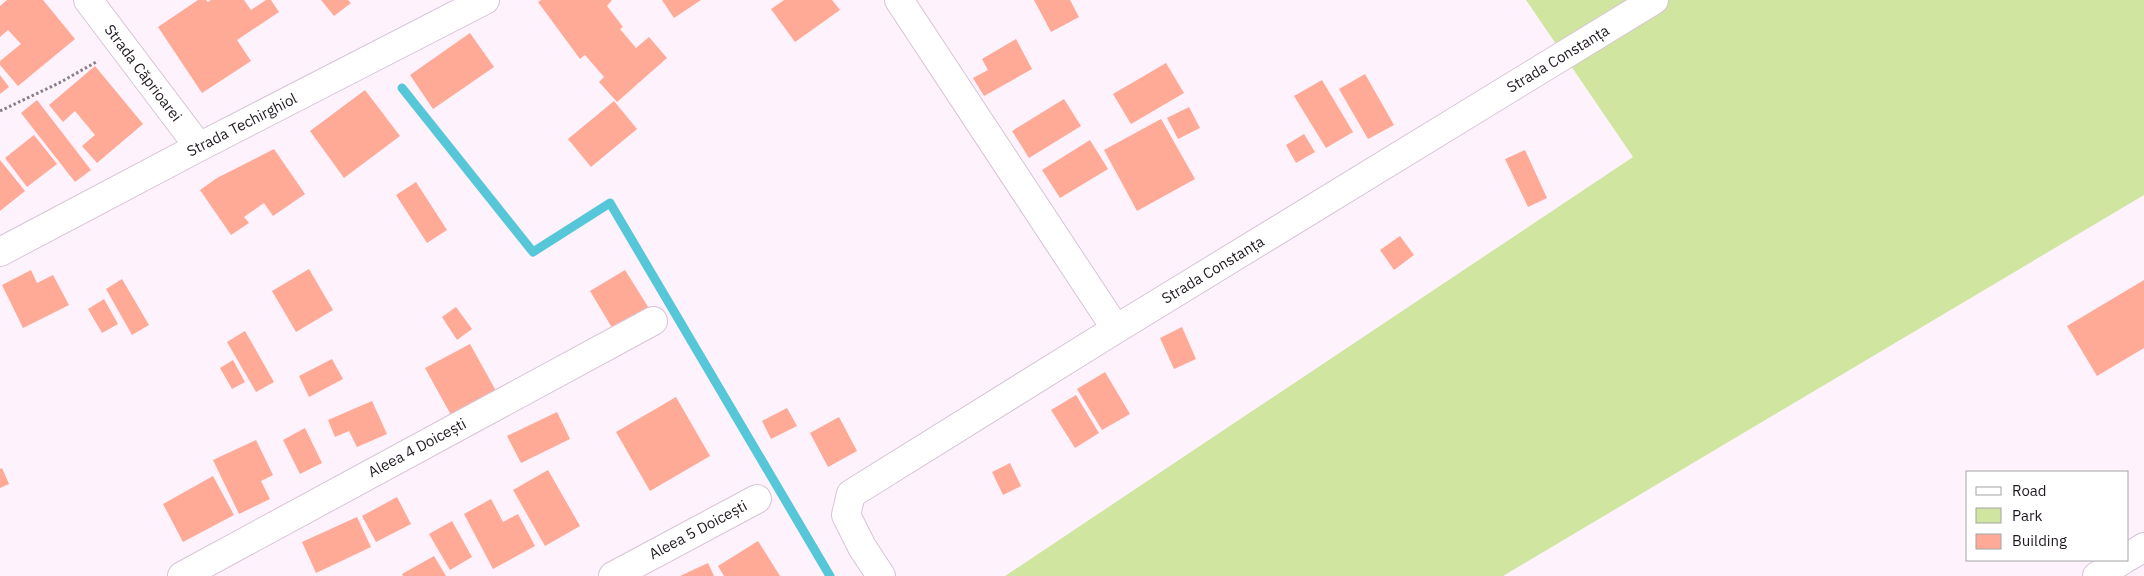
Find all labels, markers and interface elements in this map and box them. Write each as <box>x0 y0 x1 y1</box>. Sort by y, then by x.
street label: Strada Căprioarei <box>101 20 186 125</box>
street label: Strada Constanța <box>1503 21 1612 97</box>
street label: Strada Techirghiol <box>183 89 300 161</box>
street label: Strada Constanța <box>1158 232 1267 308</box>
street label: Aleea 4 Doicești <box>364 414 469 481</box>
legend <box>1966 471 2129 561</box>
text: Road <box>2012 481 2047 500</box>
street label: Aleea 5 Doicești <box>645 496 750 563</box>
text: Park <box>2012 506 2042 525</box>
text: Building <box>2012 531 2067 550</box>

